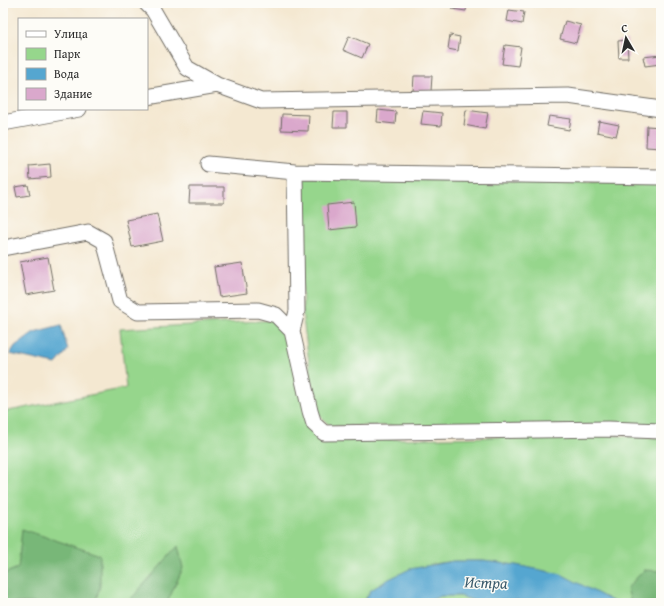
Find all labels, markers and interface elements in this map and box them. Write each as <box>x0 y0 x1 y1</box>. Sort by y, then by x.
legend <box>18 18 148 110</box>
north arrow <box>606 18 646 58</box>
text: С <box>620 20 629 37</box>
text: Улица <box>54 25 88 42</box>
text: Парк <box>54 45 81 62</box>
text: Вода <box>54 65 79 82</box>
text: Здание <box>54 85 93 102</box>
water label: Истра <box>464 569 509 595</box>

